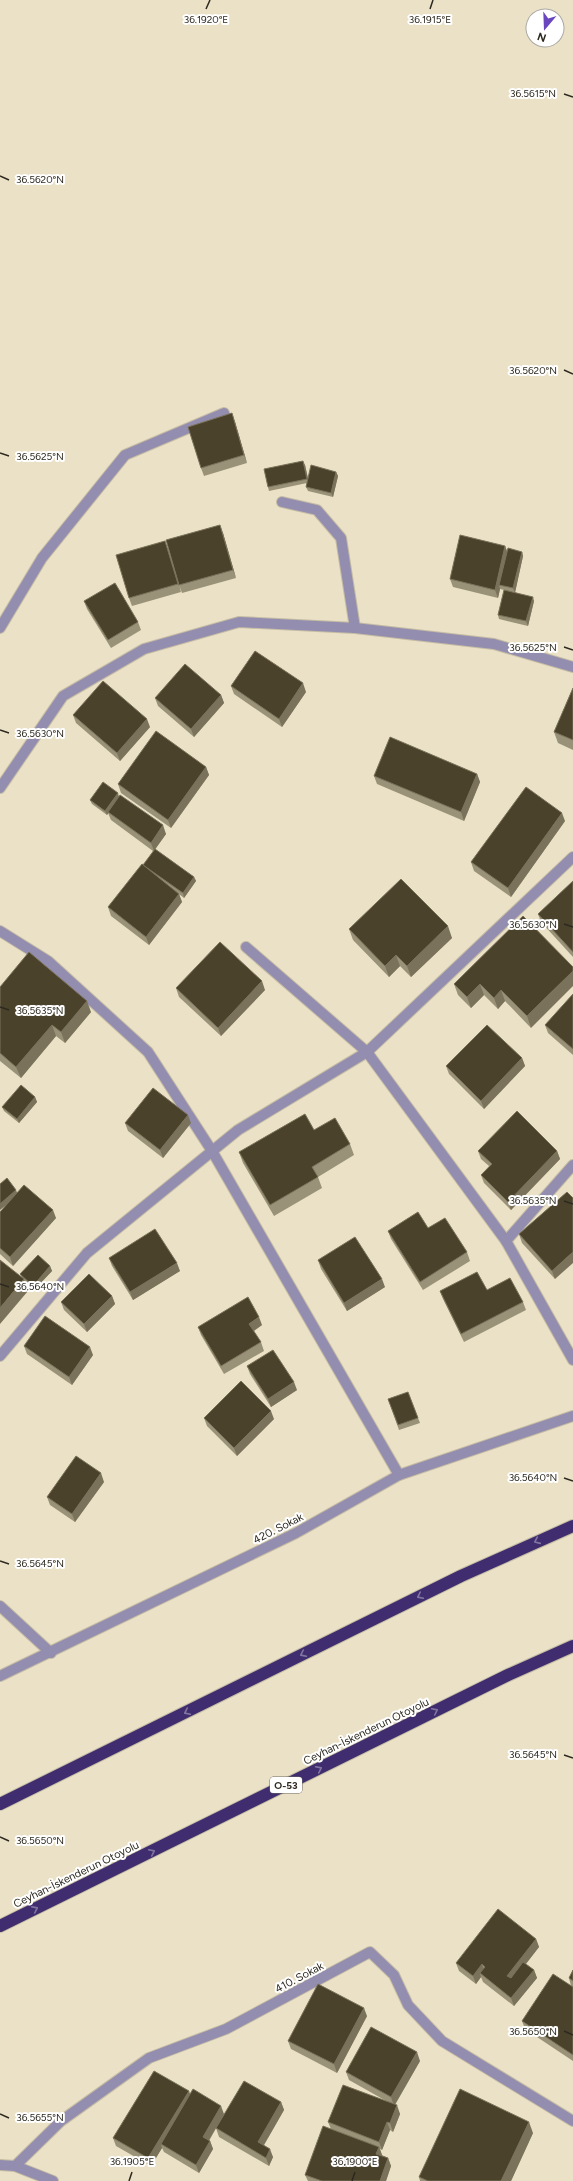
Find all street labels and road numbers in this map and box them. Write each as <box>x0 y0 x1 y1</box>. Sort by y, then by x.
street label: 420. Sokak <box>251 1510 306 1547</box>
street label: Ceyhan-İskenderun Otoyolu <box>301 1695 431 1768</box>
road number: O-53 <box>270 1777 302 1793</box>
street label: Ceyhan-İskenderun Otoyolu <box>11 1838 141 1911</box>
street label: 410. Sokak <box>273 1959 326 1996</box>

